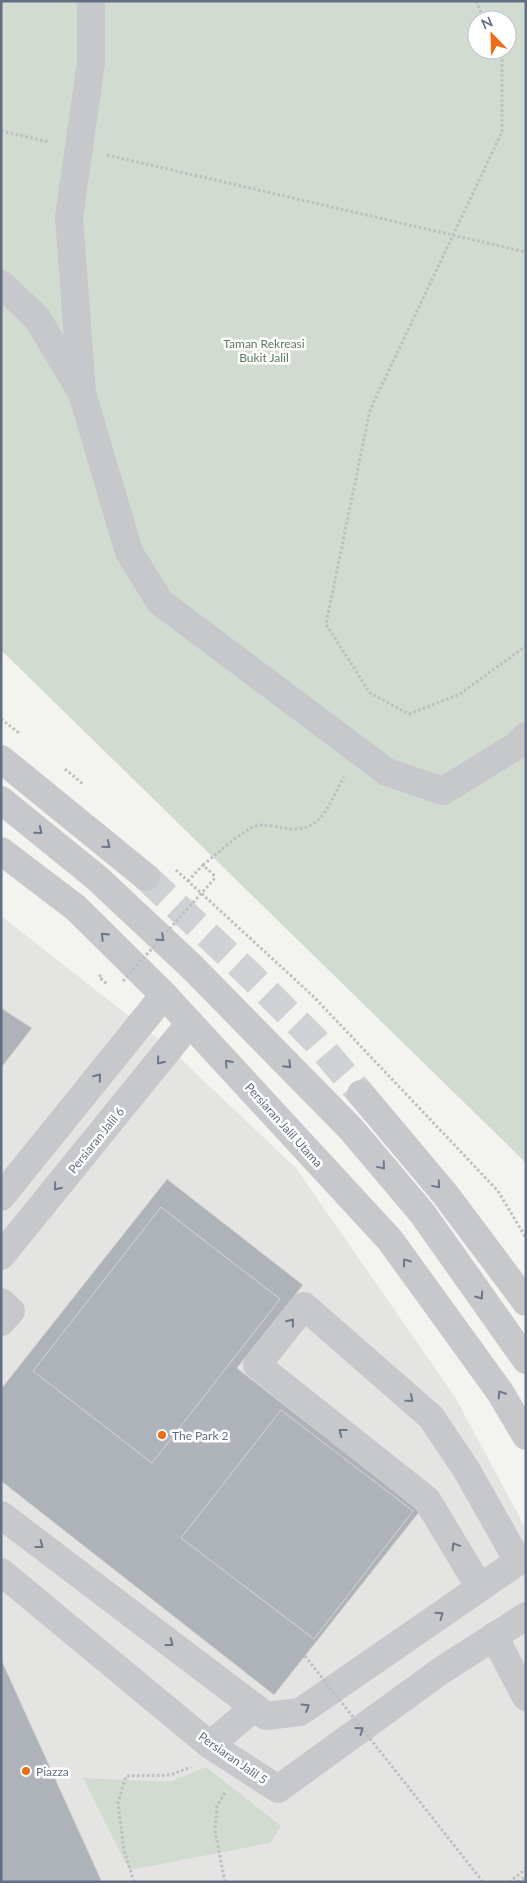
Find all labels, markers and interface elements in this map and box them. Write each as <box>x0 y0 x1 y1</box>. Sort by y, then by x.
north arrow <box>467 10 517 60</box>
text: N <box>478 13 495 33</box>
park label: Taman Rekreasi Bukit Jalil <box>223 336 305 365</box>
one-way arrow <box>33 826 42 834</box>
one-way arrow <box>101 839 110 848</box>
one-way arrow <box>156 932 165 941</box>
one-way arrow <box>101 933 110 942</box>
one-way arrow <box>156 1055 165 1064</box>
one-way arrow <box>224 1059 233 1068</box>
one-way arrow <box>282 1060 291 1069</box>
one-way arrow <box>93 1074 101 1083</box>
street label: Persiaran Jalil Utama <box>242 1080 326 1170</box>
street label: Persiaran Jalil 6 <box>65 1104 127 1176</box>
one-way arrow <box>377 1160 385 1169</box>
one-way arrow <box>432 1179 440 1188</box>
one-way arrow <box>55 1181 63 1190</box>
one-way arrow <box>403 1259 411 1268</box>
one-way arrow <box>474 1290 483 1299</box>
one-way arrow <box>285 1318 294 1328</box>
one-way arrow <box>498 1390 507 1399</box>
one-way arrow <box>405 1393 414 1402</box>
place label: The Park 2 <box>172 1428 229 1443</box>
marker: The Park 2 <box>156 1429 168 1441</box>
one-way arrow <box>339 1430 348 1438</box>
one-way arrow <box>34 1539 43 1547</box>
one-way arrow <box>451 1542 461 1551</box>
one-way arrow <box>434 1612 443 1621</box>
one-way arrow <box>164 1637 174 1646</box>
one-way arrow <box>300 1704 309 1714</box>
one-way arrow <box>354 1727 363 1735</box>
street label: Persiaran Jalil 5 <box>196 1729 270 1787</box>
place label: Piazza <box>36 1764 69 1779</box>
marker: Piazza <box>20 1765 32 1777</box>

